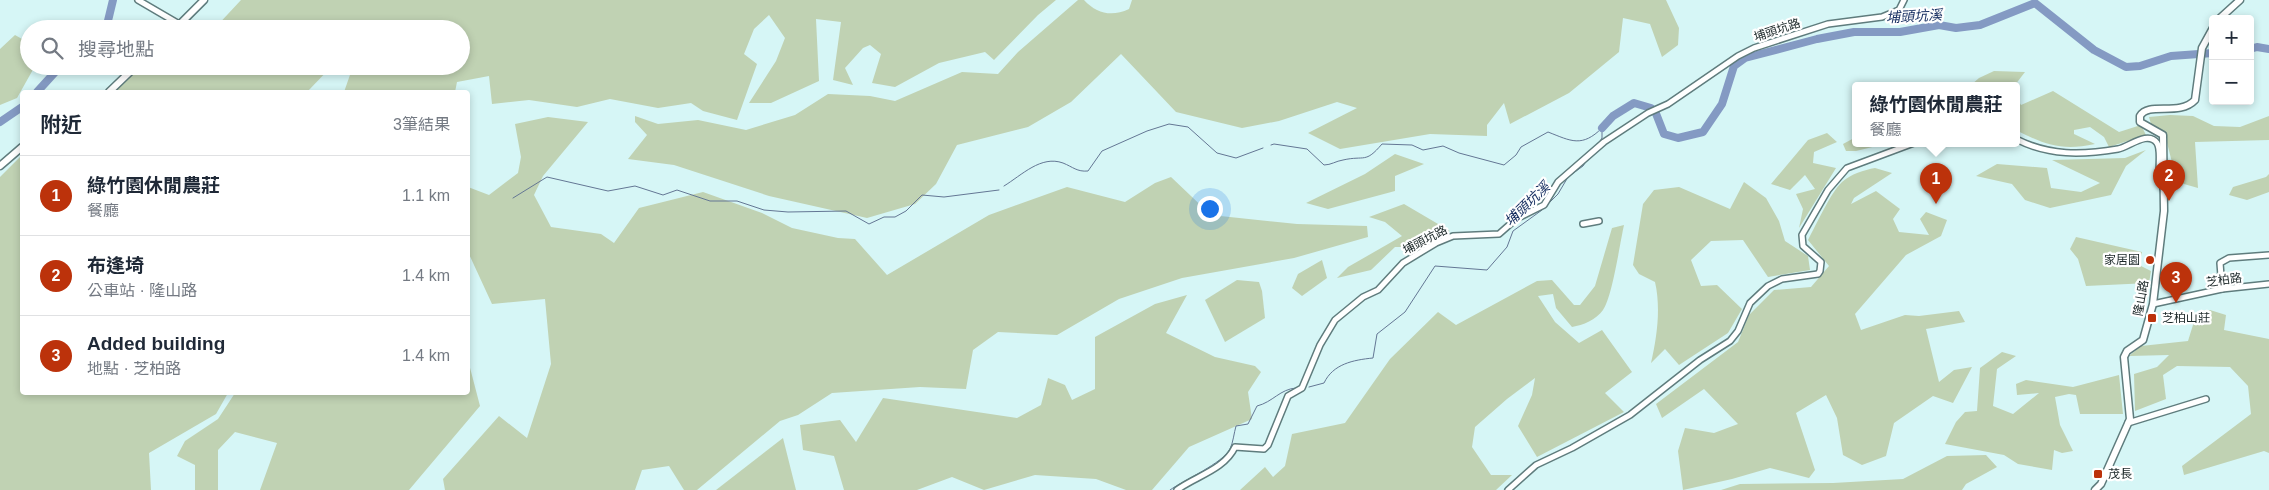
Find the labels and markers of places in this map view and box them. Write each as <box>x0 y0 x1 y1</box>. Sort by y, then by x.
pin: 2 <box>2153 160 2185 201</box>
pin: 1 <box>1920 163 1952 204</box>
place label: 家居園 <box>2104 253 2140 267</box>
marker: 家居園 <box>2144 254 2156 266</box>
pin: 3 <box>2160 262 2192 303</box>
place label: 芝柏山莊 <box>2162 311 2210 325</box>
marker: 芝柏山莊 <box>2146 312 2158 324</box>
place label: 茂長 <box>2108 467 2132 481</box>
marker: 茂長 <box>2092 468 2104 480</box>

